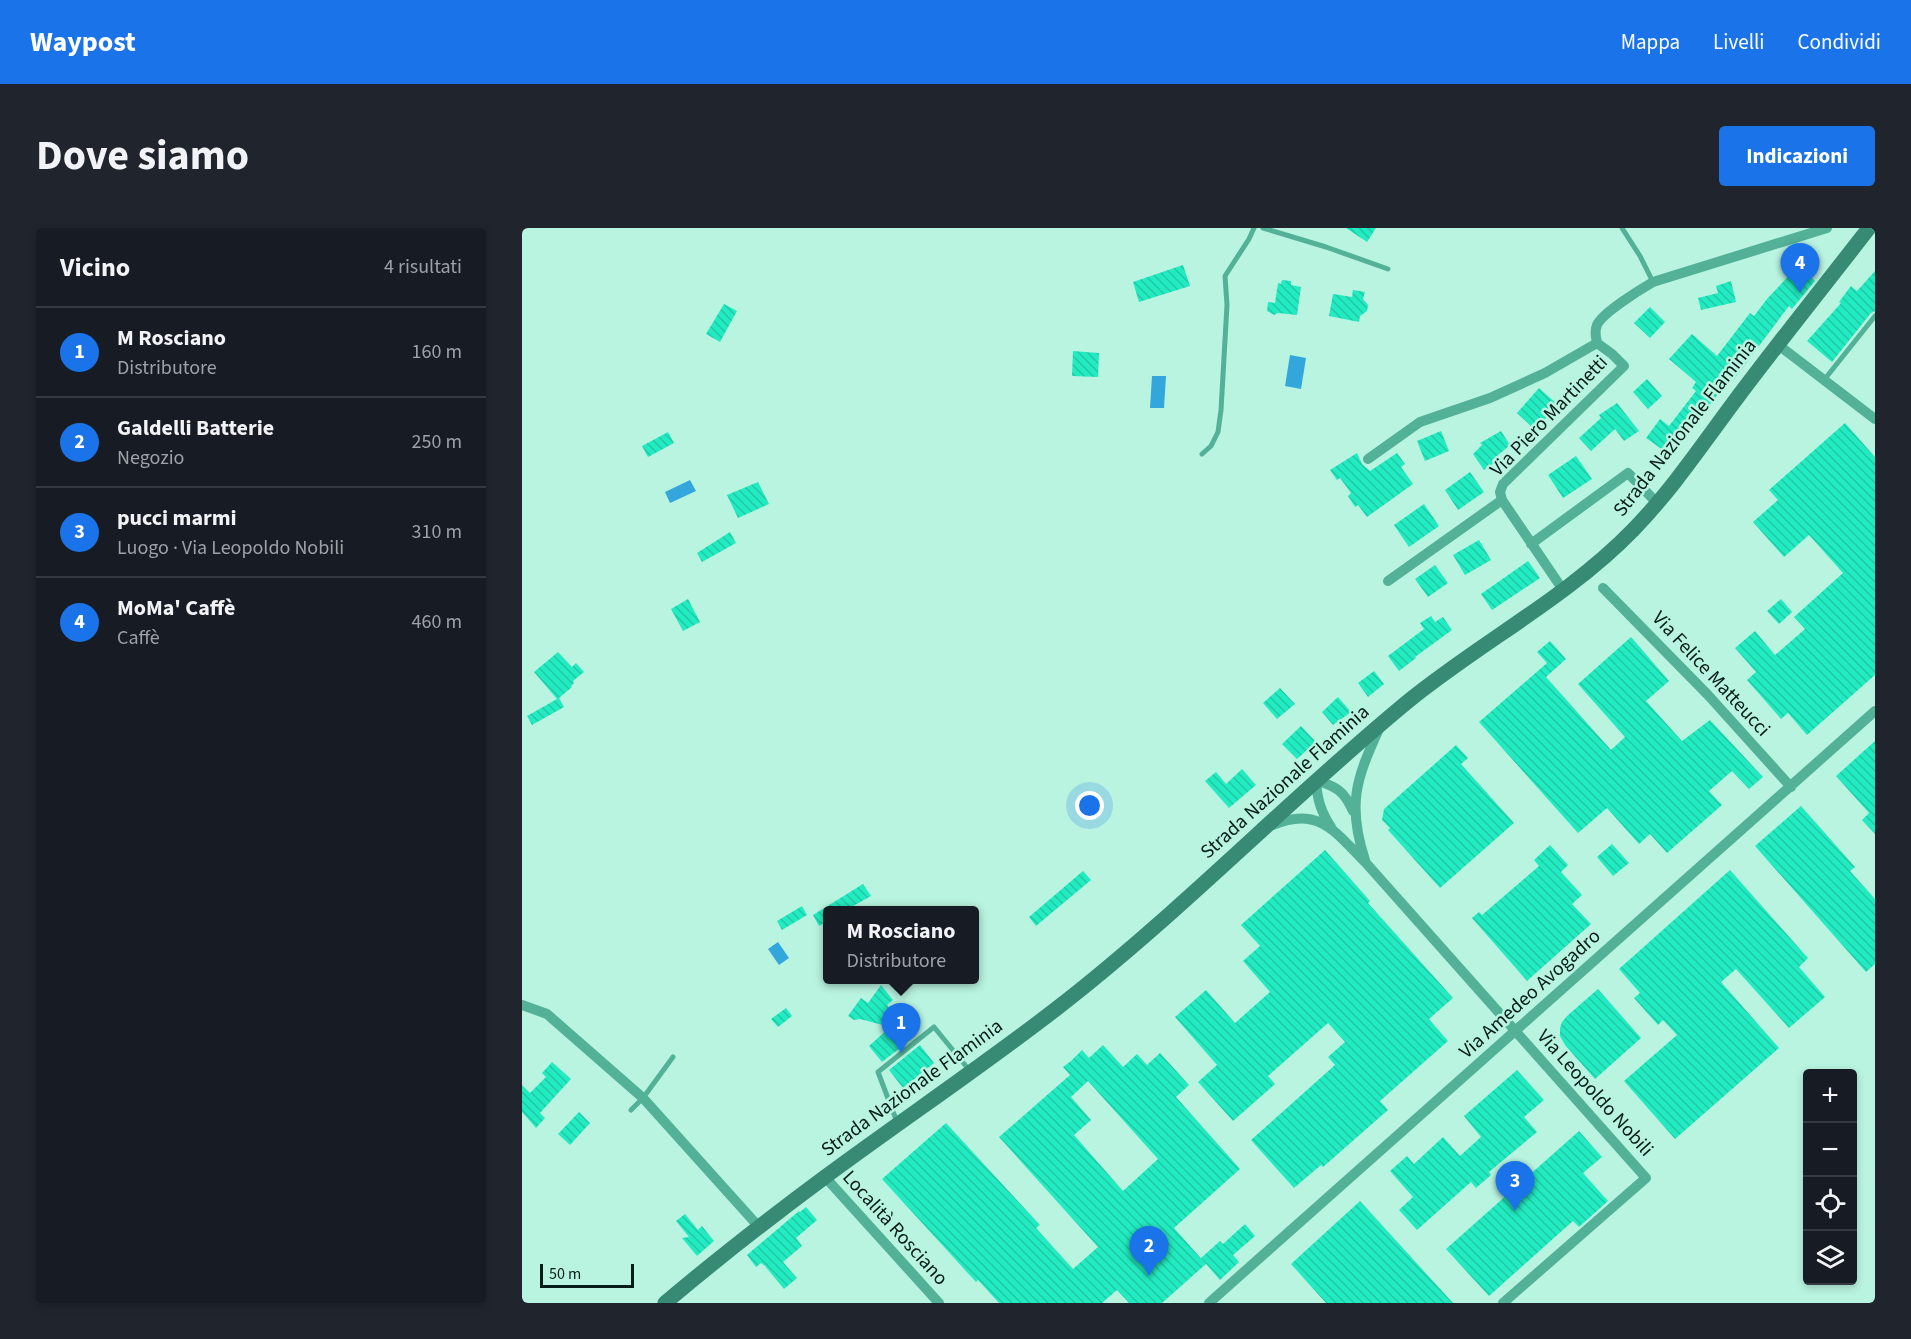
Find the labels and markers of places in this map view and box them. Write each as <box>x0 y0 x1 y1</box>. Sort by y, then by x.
pin: 4 <box>1780 244 1820 293</box>
pin: 1 <box>882 1004 920 1053</box>
pin: 3 <box>1496 1162 1534 1211</box>
pin: 2 <box>1130 1226 1168 1276</box>

